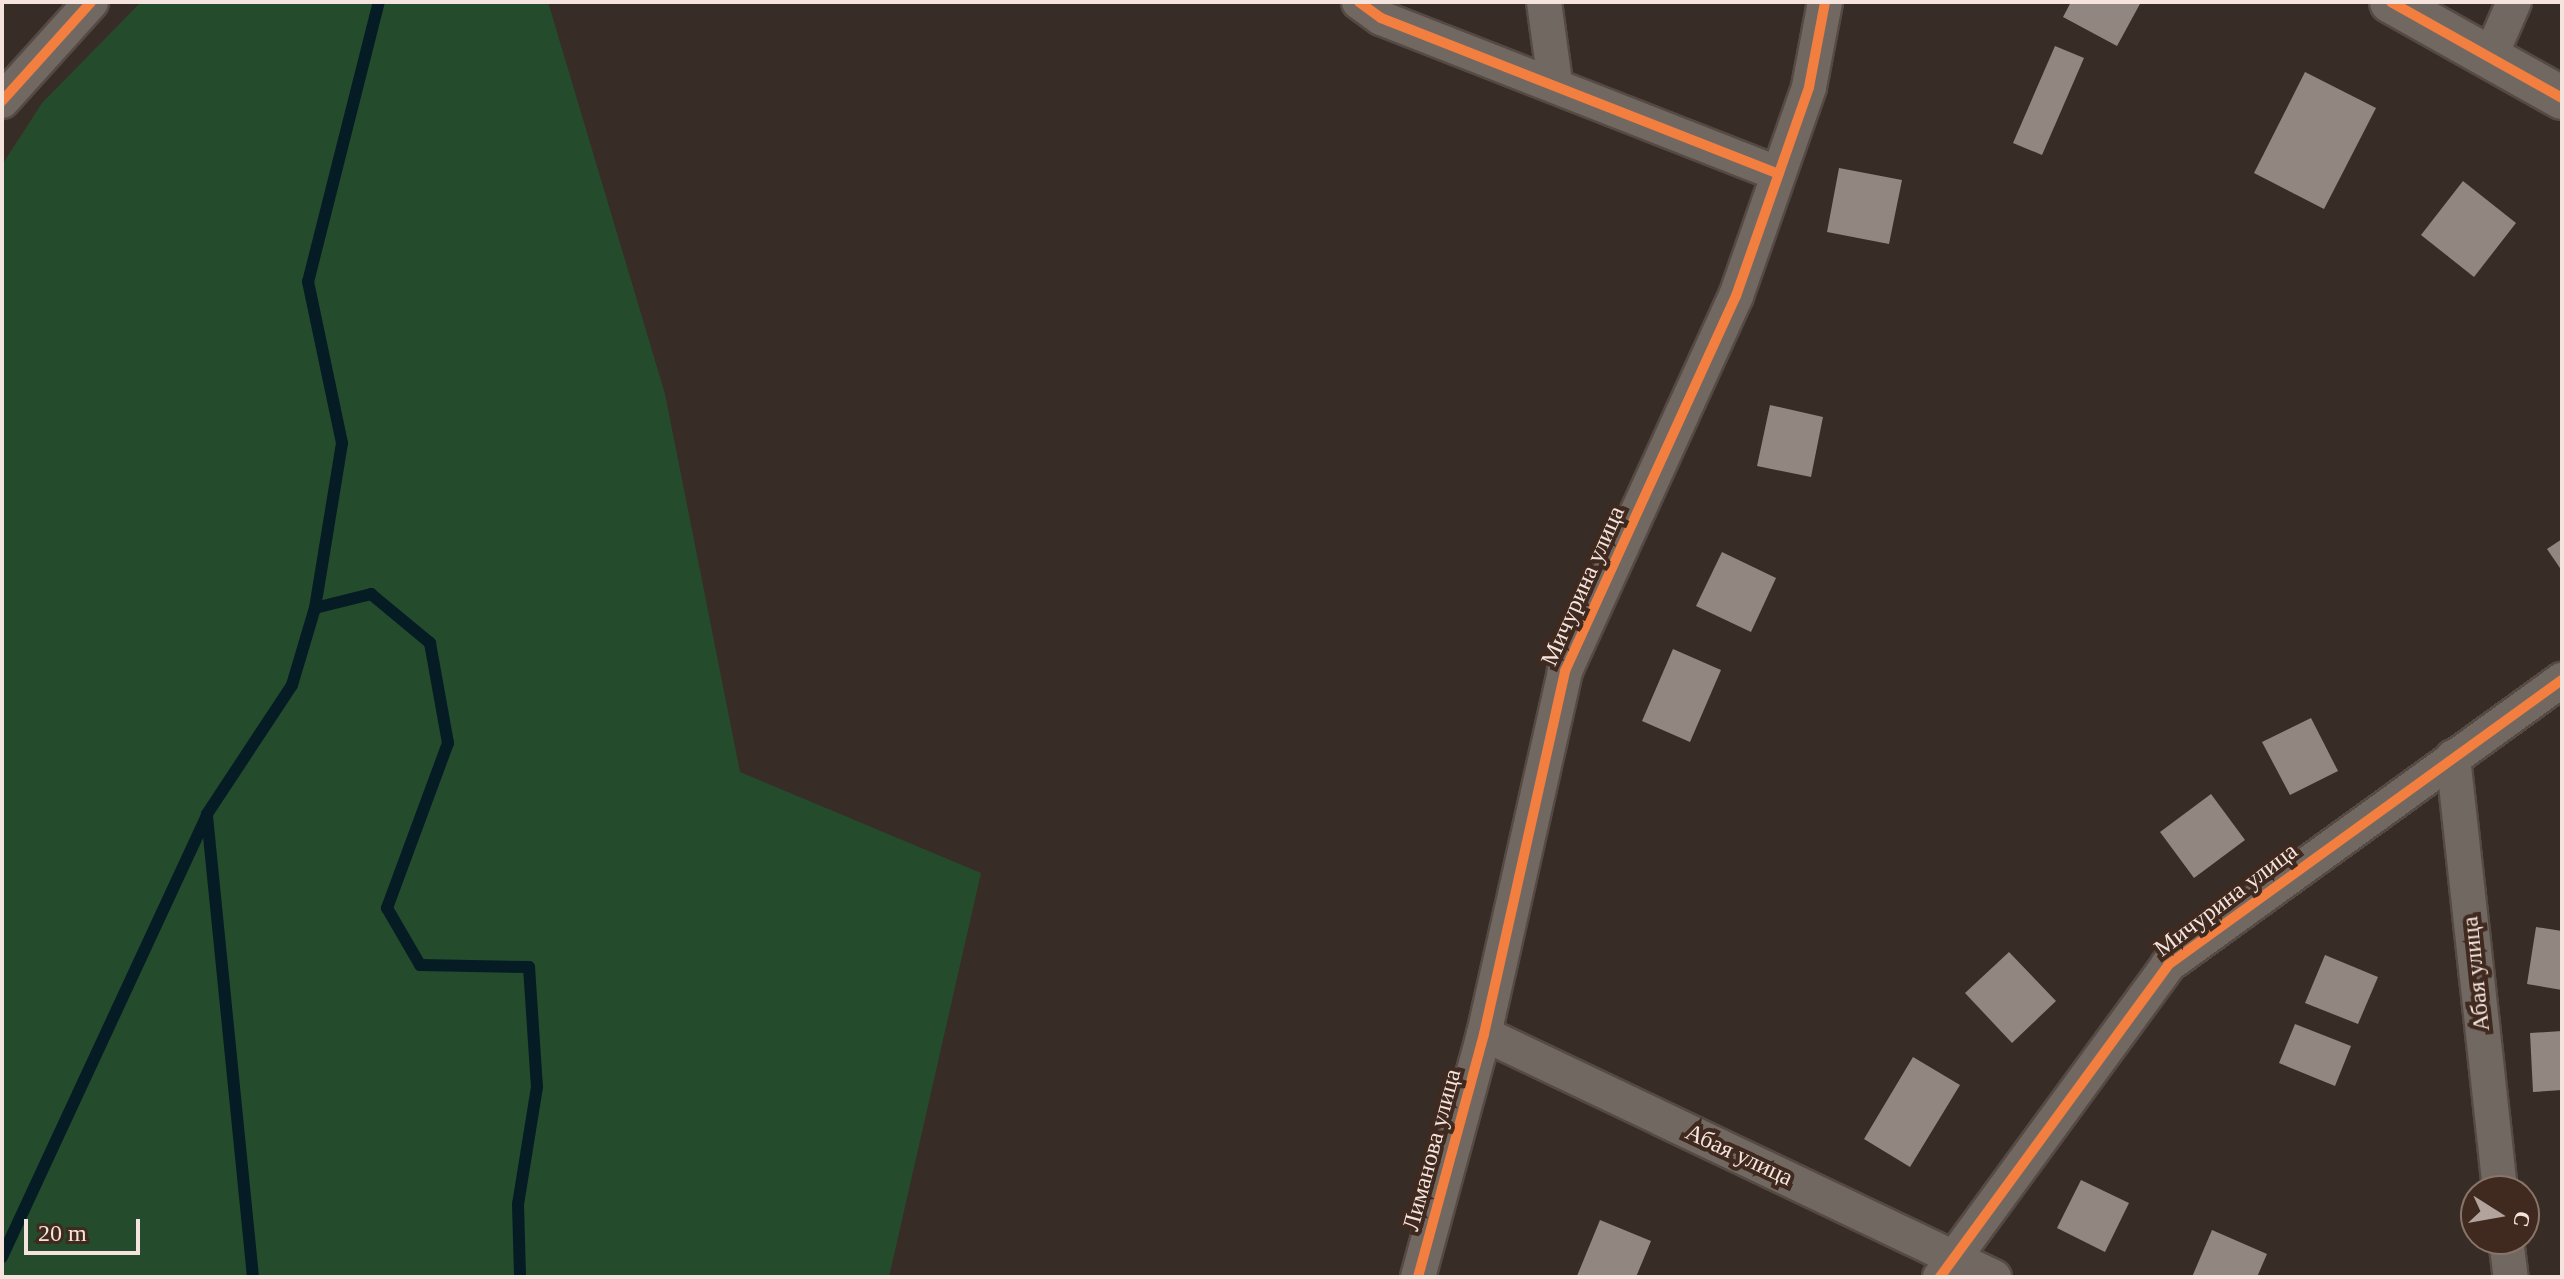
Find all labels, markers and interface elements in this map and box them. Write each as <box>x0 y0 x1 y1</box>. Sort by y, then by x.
street label: Мичурина улица <box>1535 502 1631 670</box>
street label: Мичурина улица <box>2149 837 2303 963</box>
street label: Абая улица <box>2456 915 2496 1033</box>
street label: Лиманова улица <box>1397 1066 1467 1234</box>
street label: Абая улица <box>1681 1118 1797 1192</box>
north arrow <box>2460 1175 2540 1255</box>
scale bar <box>28 1203 144 1253</box>
text: С <box>2508 1209 2536 1229</box>
text: 20 m <box>38 1220 87 1246</box>

